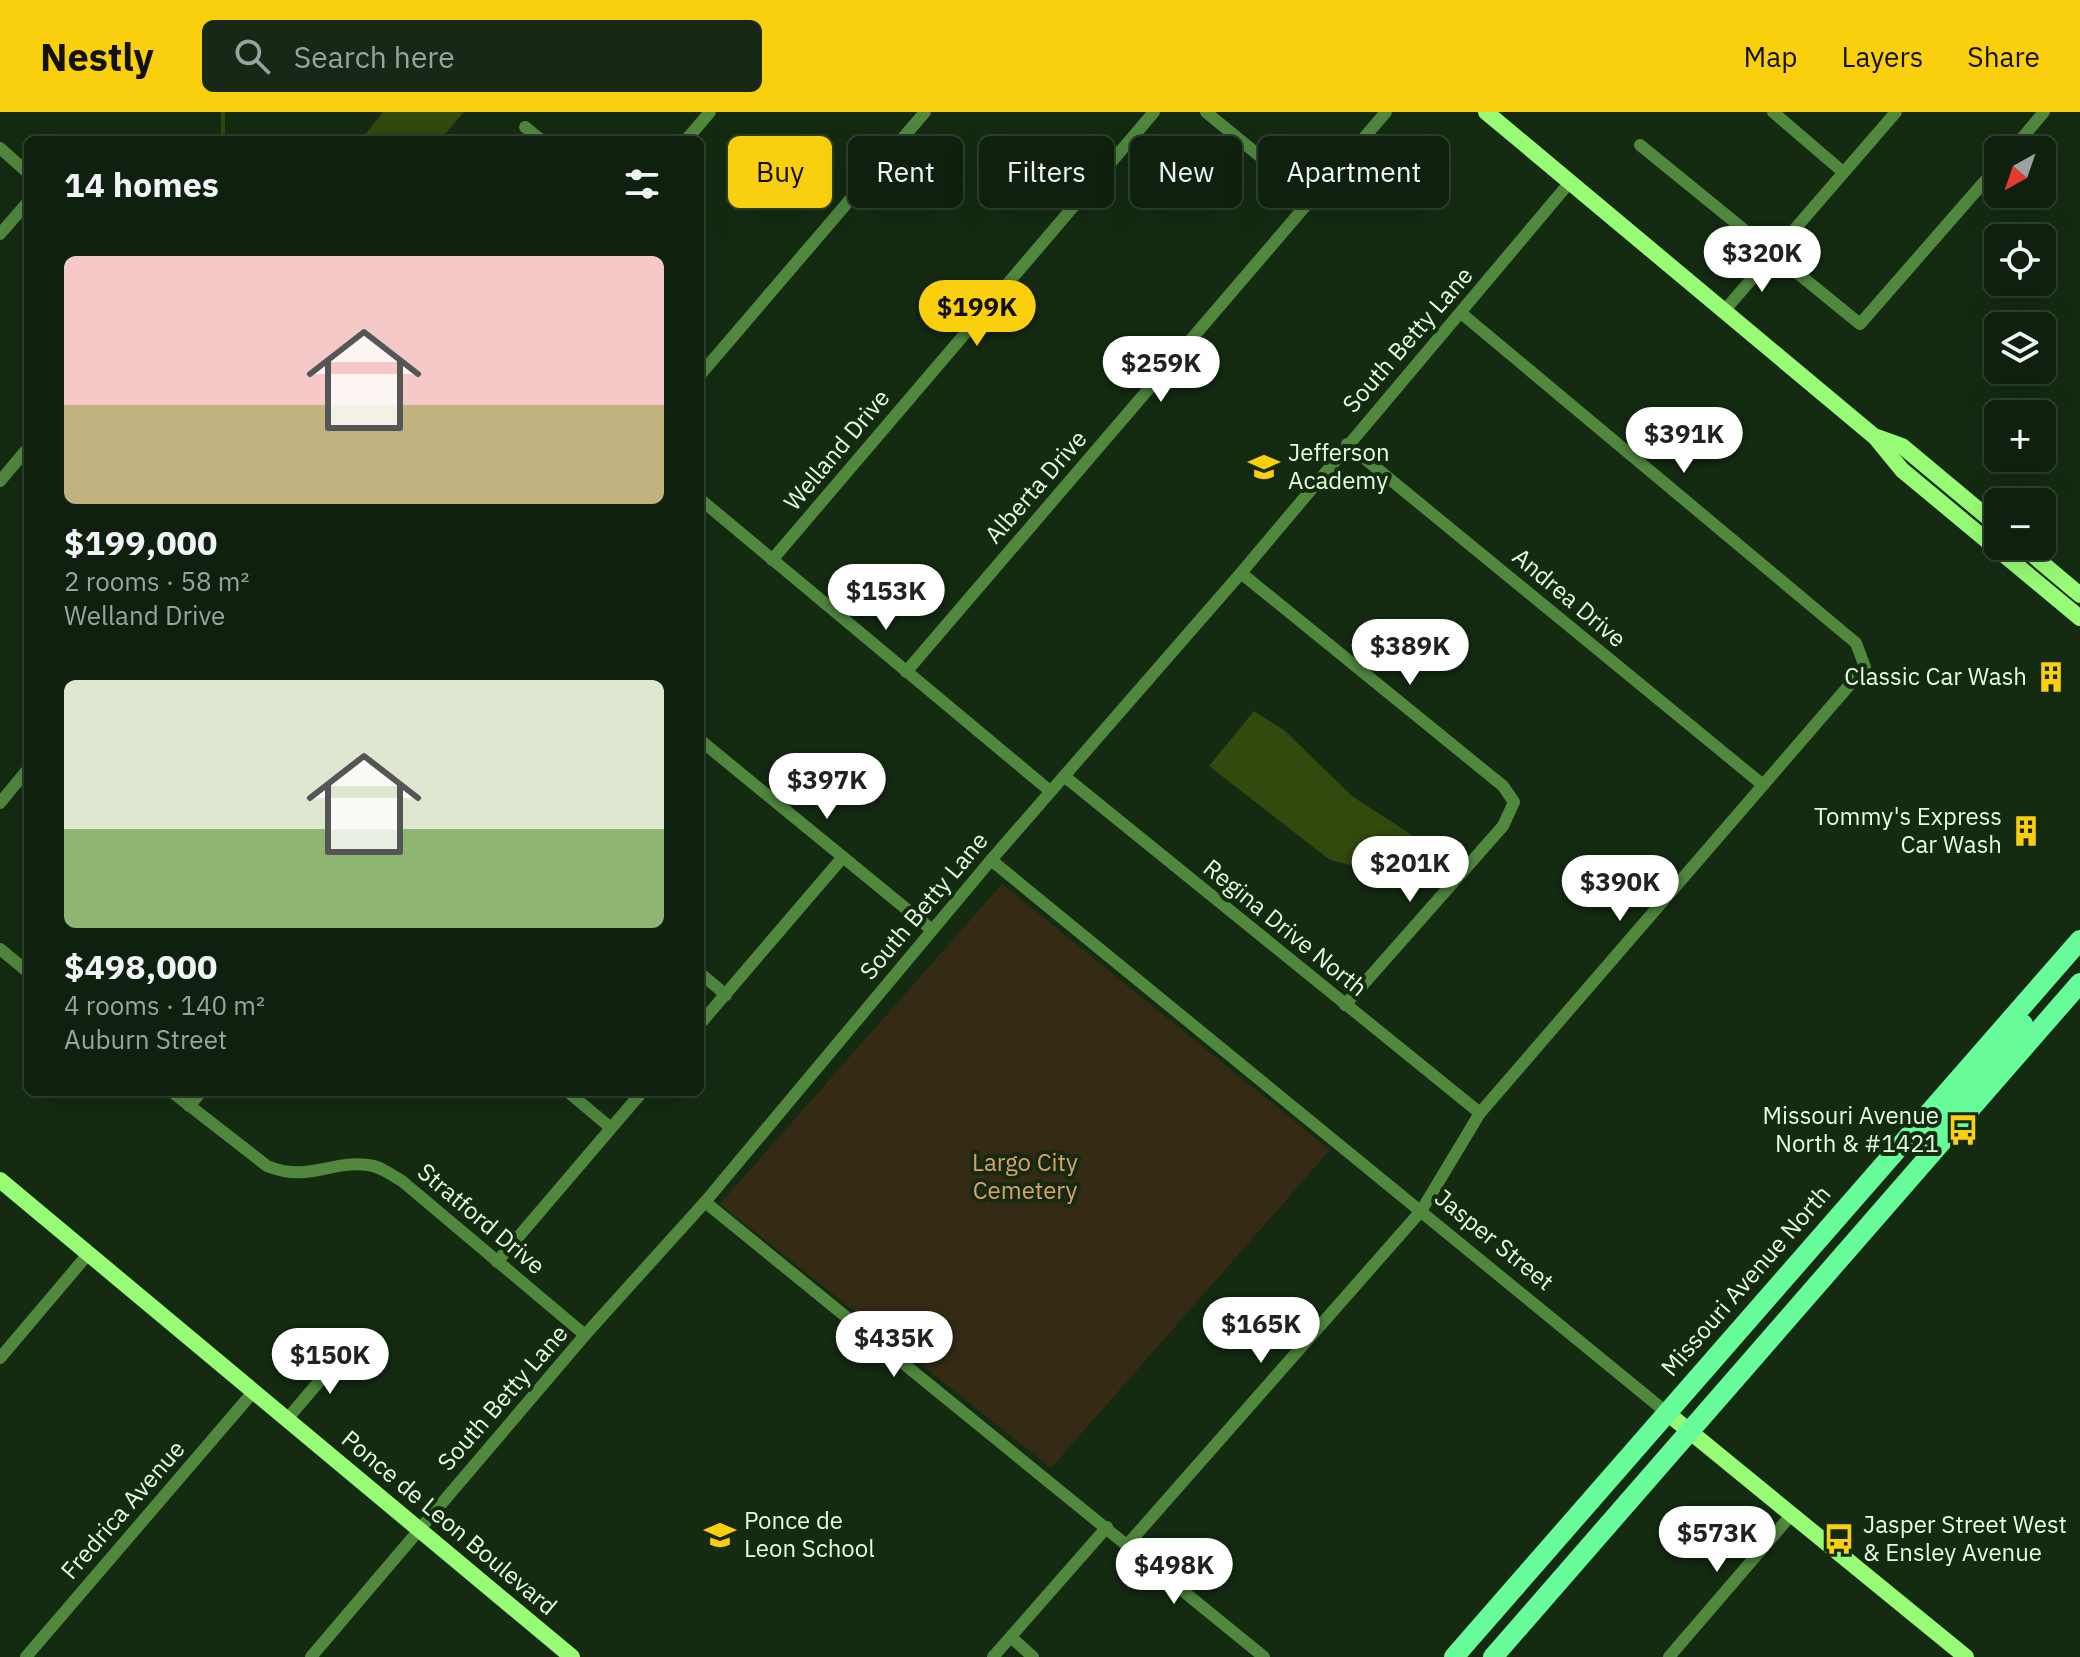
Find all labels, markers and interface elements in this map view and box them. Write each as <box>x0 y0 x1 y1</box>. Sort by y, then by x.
search box <box>202 20 762 92</box>
text: Nestly <box>40 32 154 81</box>
icon: search <box>230 34 274 78</box>
text: Search here <box>294 37 455 76</box>
text: Map <box>1743 38 1797 75</box>
text: Layers <box>1841 38 1923 75</box>
text: Share <box>1967 38 2040 75</box>
chip: Buy <box>728 136 832 208</box>
chip: Rent <box>848 136 963 208</box>
chip: Filters <box>979 136 1114 208</box>
chip: New <box>1130 136 1242 208</box>
chip: Apartment <box>1258 136 1449 208</box>
north arrow <box>1984 136 2056 208</box>
map controls <box>1984 136 2056 560</box>
text: 14 homes <box>64 162 219 206</box>
icon: filters <box>620 162 664 206</box>
button: locate <box>1984 224 2056 296</box>
pin: $320K <box>1706 226 1818 294</box>
text: $320K <box>1722 235 1802 269</box>
street label: South Betty Lane <box>1335 260 1480 419</box>
pin: $199K <box>921 280 1033 348</box>
text: $199K <box>937 289 1017 323</box>
icon: home <box>292 308 436 452</box>
button: layers <box>1984 312 2056 384</box>
pin: $259K <box>1105 336 1217 404</box>
text: $259K <box>1121 345 1201 379</box>
street label: Welland Drive <box>776 382 896 517</box>
button: + <box>1984 400 2056 472</box>
pin: $391K <box>1628 407 1740 475</box>
text: $391K <box>1644 416 1724 450</box>
street label: Alberta Drive <box>977 423 1093 550</box>
place label: Jefferson Academy <box>1288 436 1390 496</box>
school or university icon: Jefferson Academy <box>1247 450 1281 484</box>
button: − <box>1984 488 2056 560</box>
text: $199,000 <box>64 520 217 564</box>
street label: Andrea Drive <box>1506 540 1633 654</box>
text: 2 rooms · 58 m² <box>64 564 249 598</box>
pin: $153K <box>830 564 942 632</box>
text: $153K <box>846 573 926 607</box>
text: Welland Drive <box>64 598 225 632</box>
pin: $389K <box>1354 619 1466 687</box>
text: $389K <box>1370 628 1450 662</box>
place label: Classic Car Wash <box>1844 660 2027 692</box>
building icon: Classic Car Wash <box>2034 660 2068 694</box>
icon: home <box>292 732 436 876</box>
pin: $397K <box>771 753 883 821</box>
text: $397K <box>787 762 867 796</box>
place label: Tommy's Express Car Wash <box>1814 800 2002 860</box>
building icon: Tommy's Express Car Wash <box>2009 814 2043 848</box>
street label: South Betty Lane <box>852 825 994 986</box>
pin: $201K <box>1354 836 1466 904</box>
text: $201K <box>1370 845 1450 879</box>
street label: Regina Drive North <box>1197 851 1374 1003</box>
pin: $390K <box>1564 855 1676 923</box>
text: $390K <box>1580 864 1660 898</box>
text: $498,000 <box>64 944 217 988</box>
text: 4 rooms · 140 m² <box>64 988 265 1022</box>
text: Auburn Street <box>64 1022 227 1056</box>
place label: Missouri Avenue North & #1421 <box>1763 1099 1939 1159</box>
bus stop icon: Missouri Avenue North & #1421 <box>1946 1113 1980 1147</box>
park label: Largo City Cemetery <box>972 1146 1078 1206</box>
street label: Stratford Drive <box>411 1155 552 1281</box>
street label: Missouri Avenue North <box>1653 1178 1837 1383</box>
street label: Jasper Street <box>1429 1181 1561 1297</box>
pin: $165K <box>1205 1297 1317 1365</box>
text: $165K <box>1221 1306 1301 1340</box>
pin: $435K <box>838 1311 950 1379</box>
street label: South Betty Lane <box>430 1318 575 1477</box>
text: $435K <box>854 1320 934 1354</box>
pin: $150K <box>274 1328 386 1396</box>
text: $150K <box>290 1337 370 1371</box>
street label: Ponce de Leon Boulevard <box>335 1423 564 1622</box>
street label: Fredrica Avenue <box>53 1433 191 1586</box>
place label: Ponce de Leon School <box>744 1504 875 1564</box>
pin: $573K <box>1661 1506 1773 1574</box>
place label: Jasper Street West & Ensley Avenue <box>1863 1508 2067 1568</box>
text: $573K <box>1677 1515 1757 1549</box>
school or university icon: Ponce de Leon School <box>703 1518 737 1552</box>
bus stop icon: Jasper Street West & Ensley Avenue <box>1822 1522 1856 1556</box>
pin: $498K <box>1118 1538 1230 1606</box>
text: $498K <box>1134 1547 1214 1581</box>

